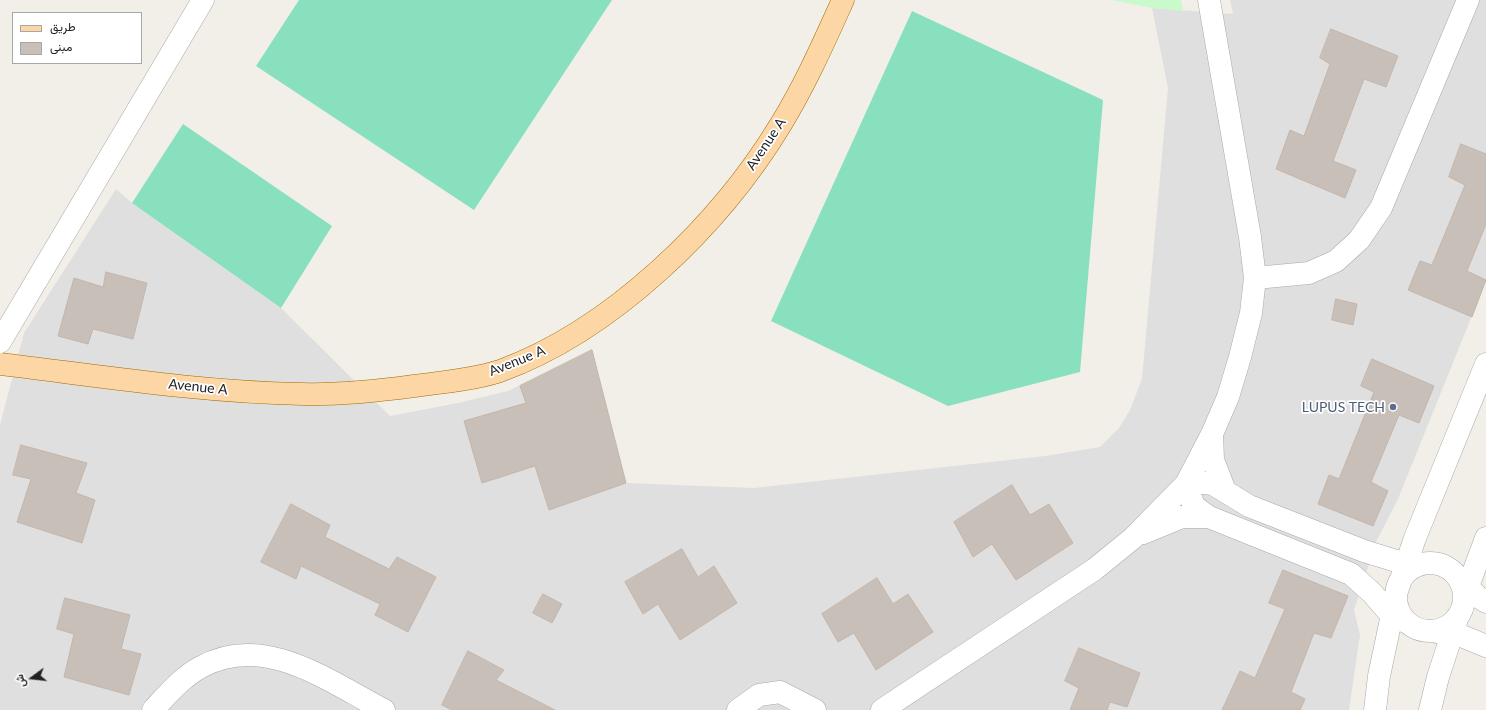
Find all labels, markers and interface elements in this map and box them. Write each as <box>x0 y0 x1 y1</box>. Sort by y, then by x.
legend <box>12 12 142 64</box>
text: طريق <box>50 19 75 34</box>
text: مبنى <box>50 39 72 54</box>
street label: Avenue A <box>742 115 790 173</box>
street label: Avenue A <box>486 342 548 380</box>
street label: Avenue A <box>168 376 228 398</box>
place label: LUPUS TECH <box>1302 399 1385 415</box>
marker: LUPUS TECH <box>1388 402 1398 412</box>
north arrow <box>12 658 52 698</box>
text: ش <box>12 673 28 689</box>

